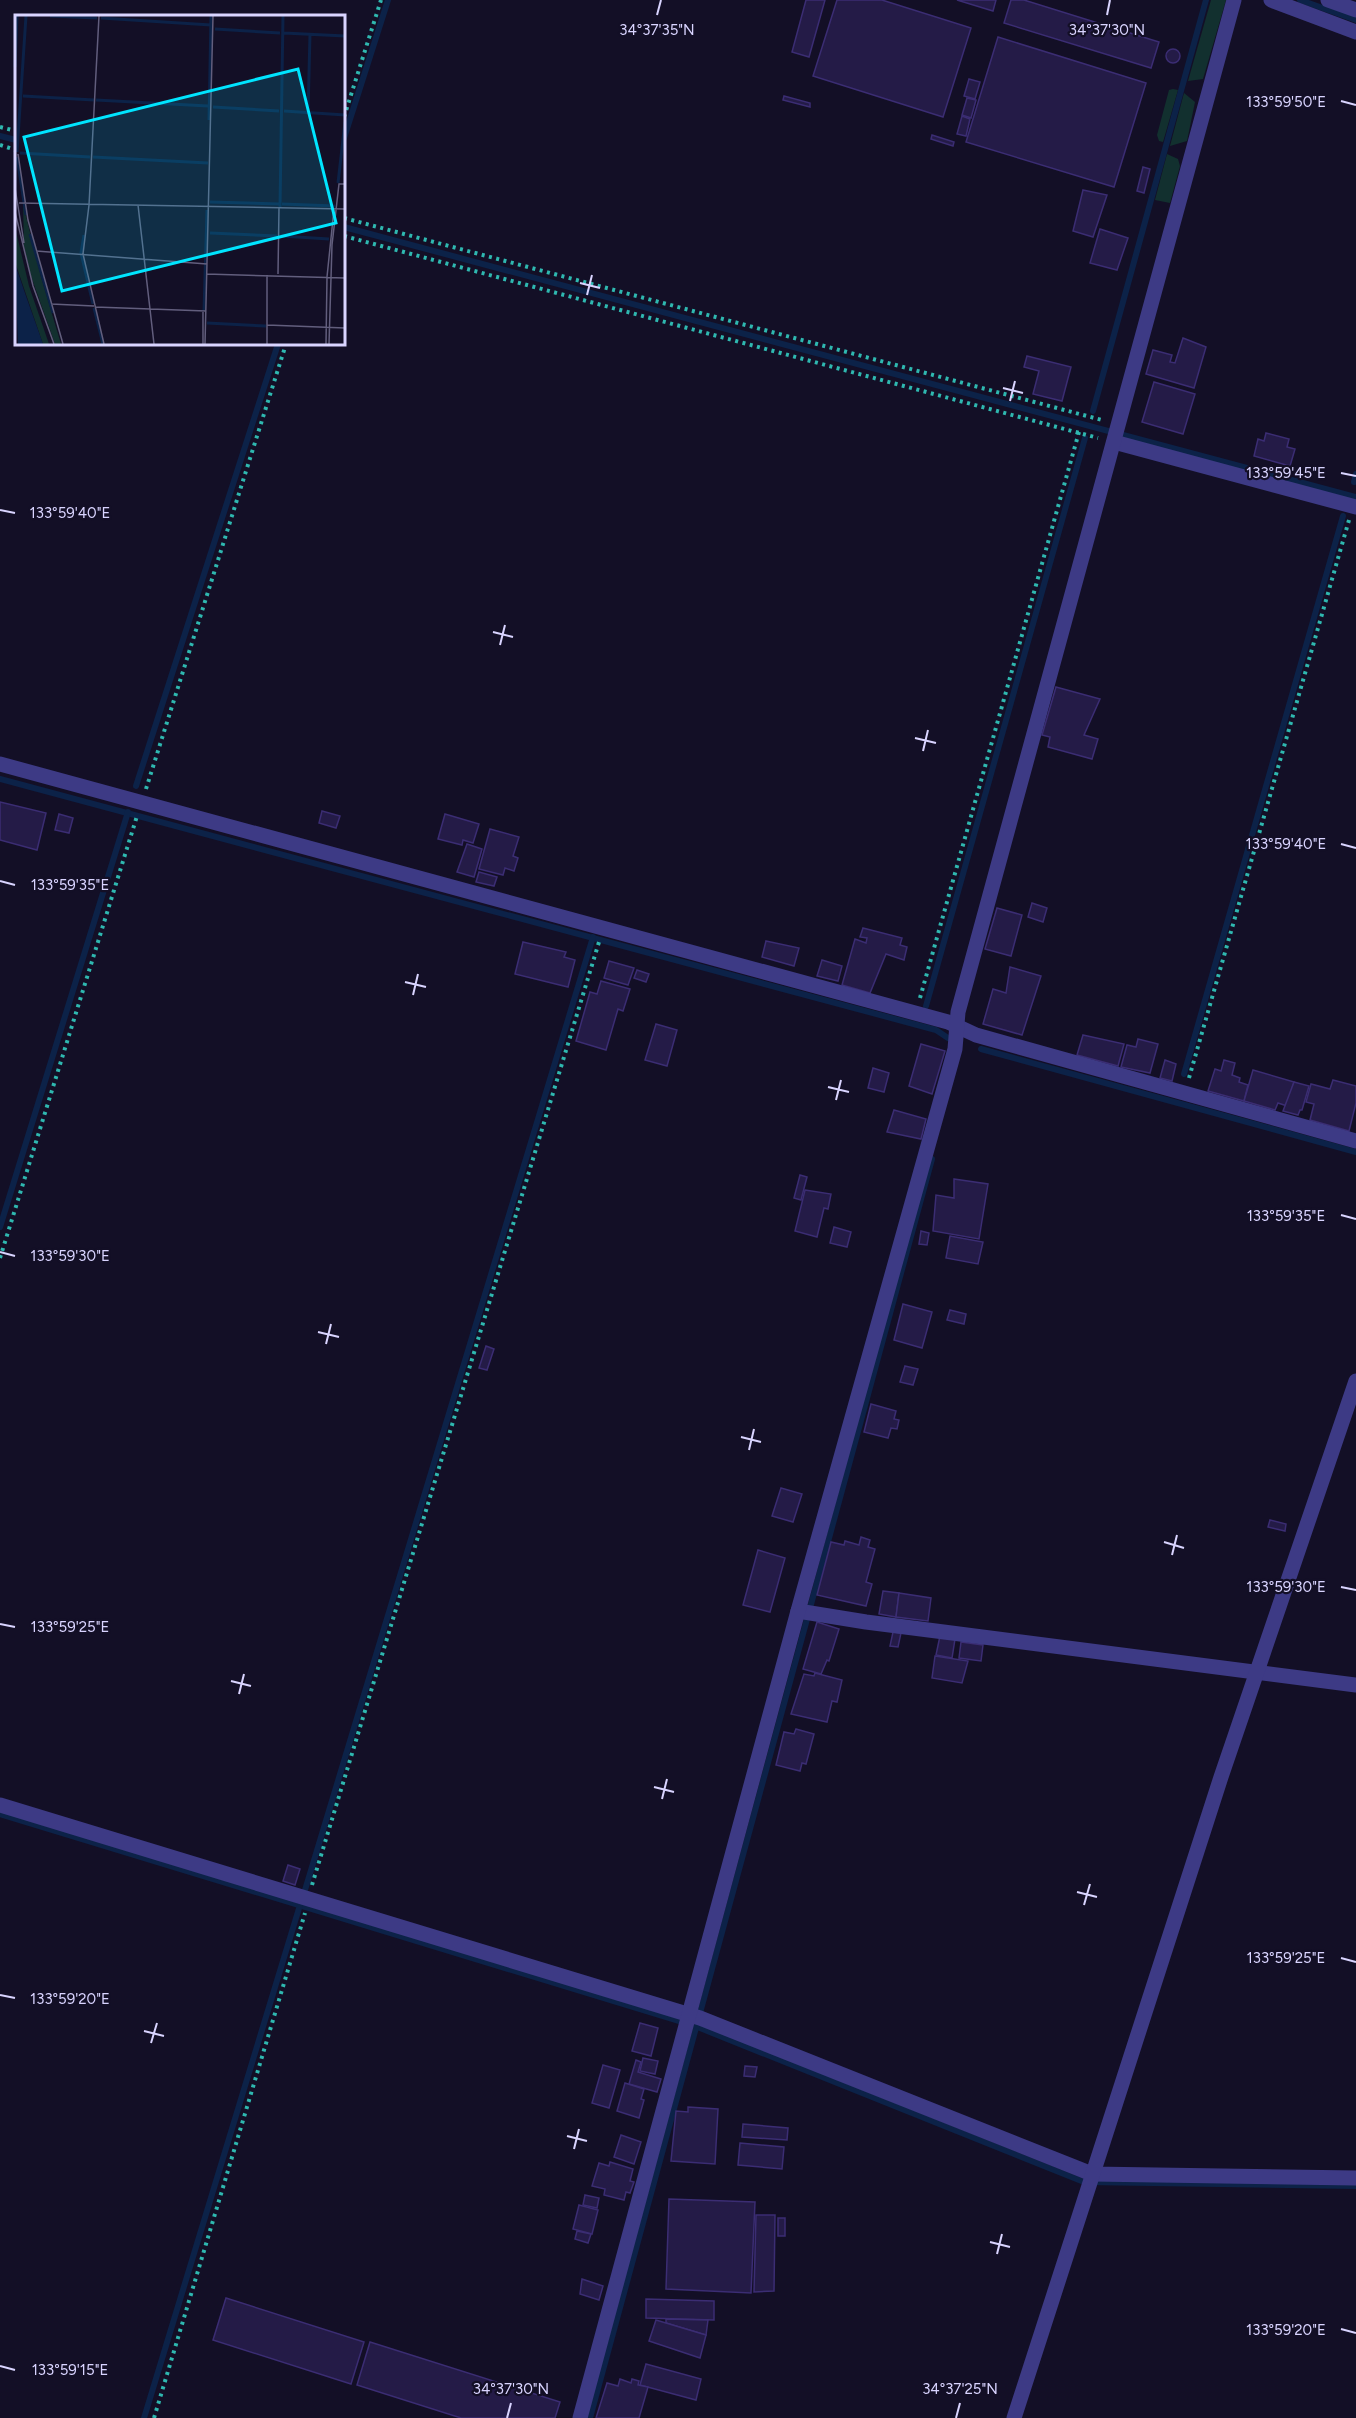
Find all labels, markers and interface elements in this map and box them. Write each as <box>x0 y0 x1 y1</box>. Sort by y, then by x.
inset map <box>15 15 345 345</box>
text: 34°37'35"N <box>619 21 695 39</box>
text: 34°37'30"N <box>1069 21 1145 39</box>
text: 133°59'50"E <box>1246 93 1326 111</box>
text: 133°59'45"E <box>1246 464 1326 482</box>
text: 133°59'40"E <box>30 504 110 522</box>
text: 133°59'40"E <box>1246 835 1326 853</box>
text: 133°59'35"E <box>31 876 109 894</box>
text: 133°59'35"E <box>1247 1207 1325 1225</box>
text: 133°59'30"E <box>30 1247 110 1265</box>
text: 133°59'30"E <box>1246 1578 1326 1596</box>
text: 133°59'25"E <box>31 1618 109 1636</box>
text: 133°59'25"E <box>1247 1949 1325 1967</box>
text: 133°59'20"E <box>30 1990 110 2008</box>
text: 133°59'20"E <box>1246 2321 1326 2339</box>
text: 133°59'15"E <box>32 2361 108 2379</box>
text: 34°37'30"N <box>473 2380 549 2398</box>
text: 34°37'25"N <box>922 2380 998 2398</box>

